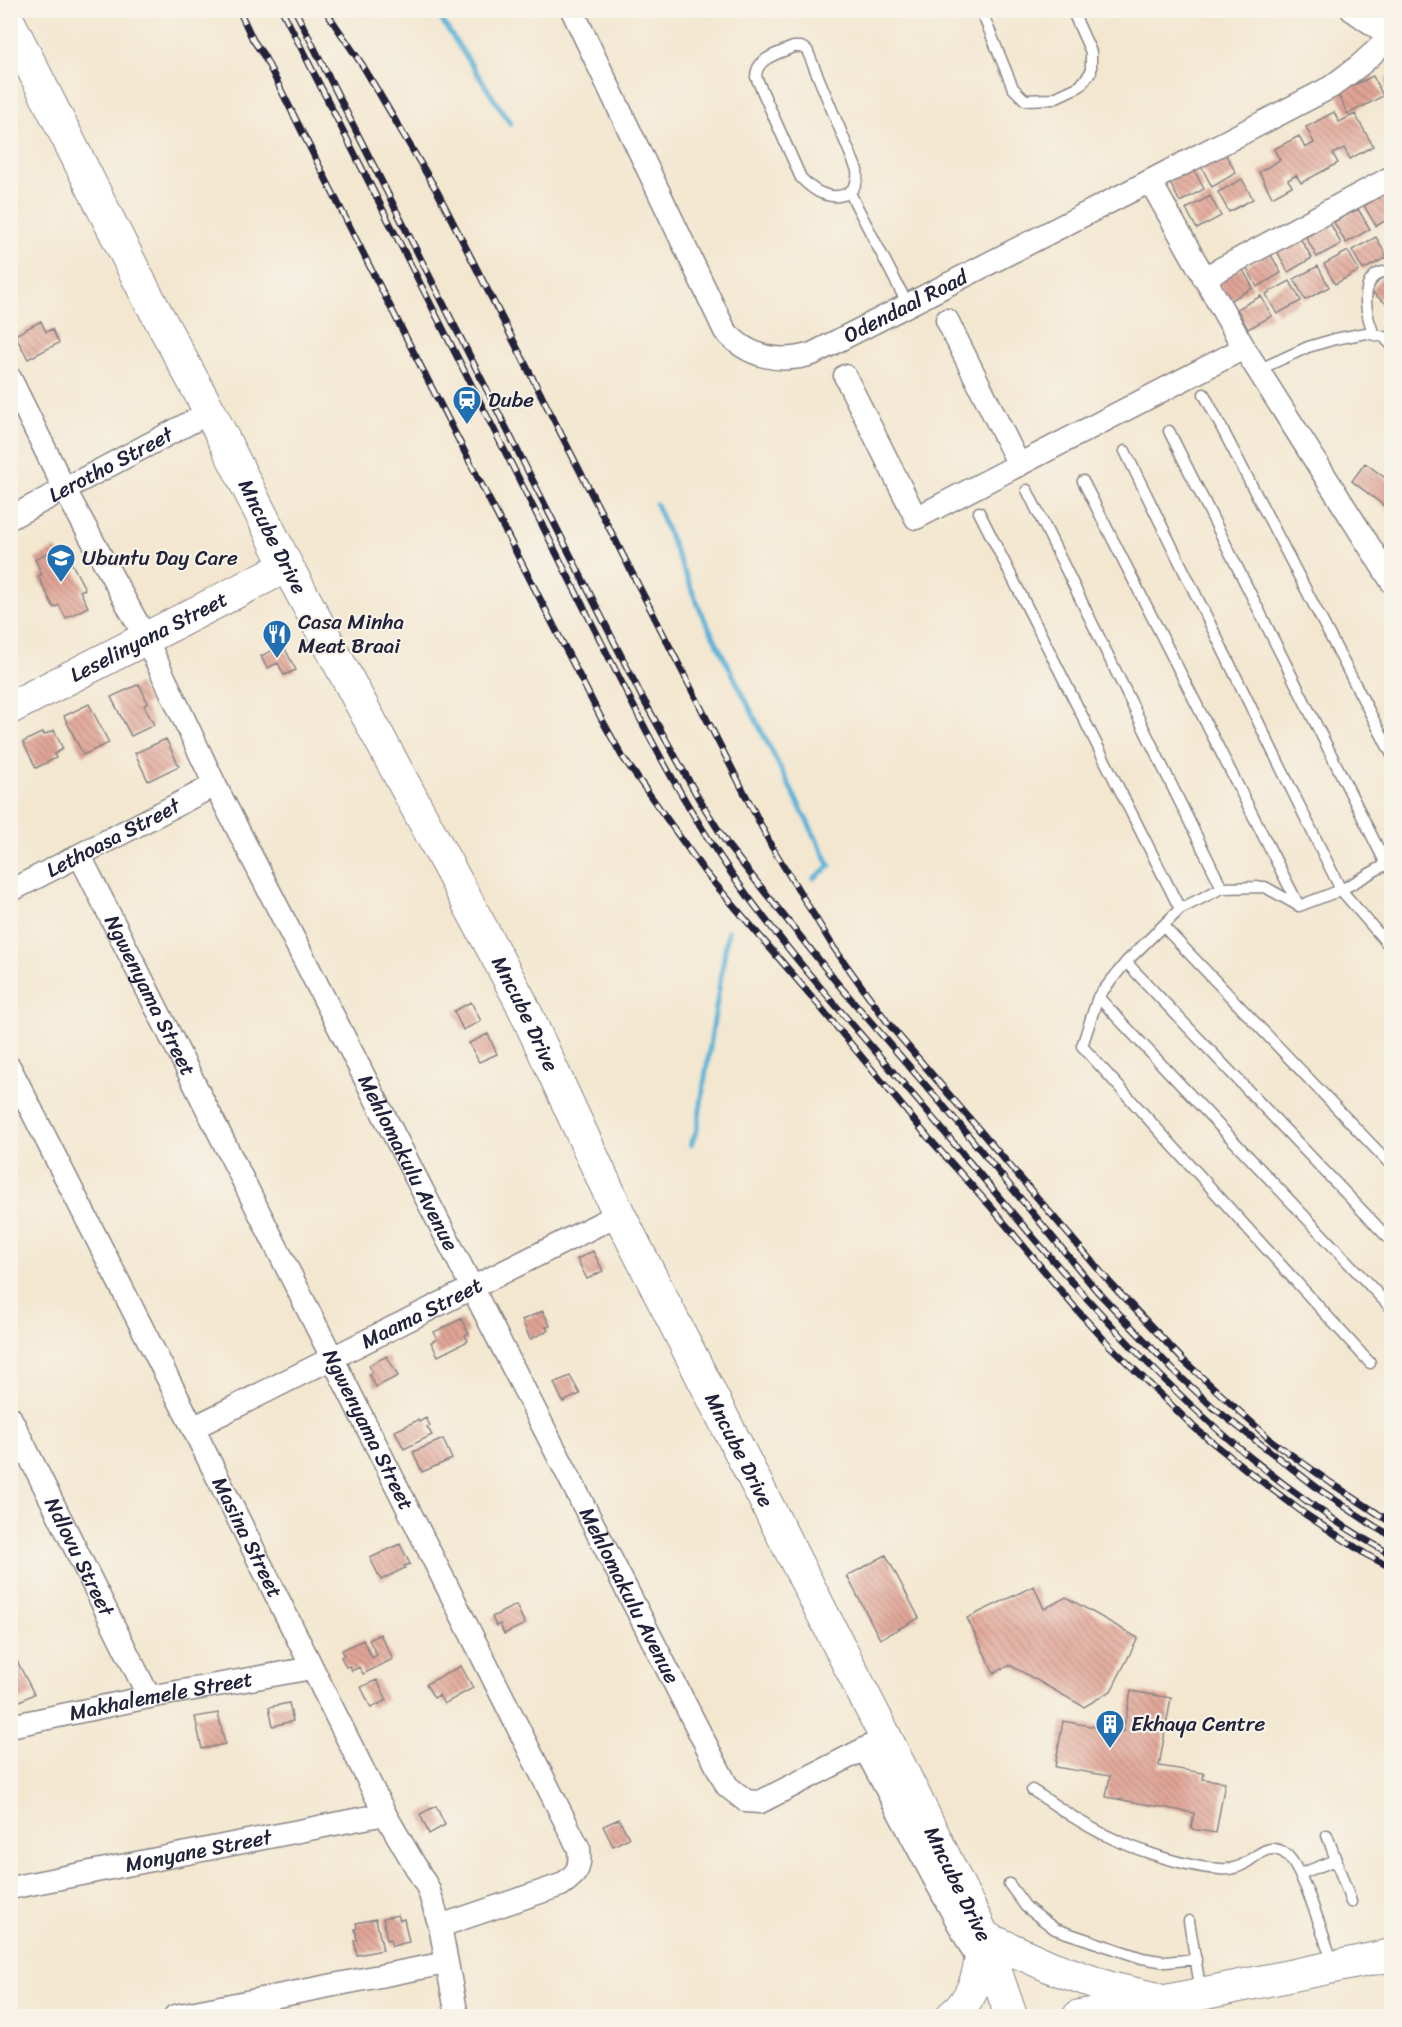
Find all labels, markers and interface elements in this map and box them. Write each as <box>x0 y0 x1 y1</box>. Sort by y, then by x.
street label: Odendaal Road <box>836 258 976 354</box>
place label: Dube <box>488 381 534 419</box>
station icon: Dube <box>451 384 483 426</box>
street label: Lerotho Street <box>41 415 181 513</box>
street label: Mncube Drive <box>227 472 318 602</box>
place label: Ubuntu Day Care <box>82 539 238 577</box>
school or university icon: Ubuntu Day Care <box>45 542 77 584</box>
street label: Leselinyana Street <box>63 580 235 693</box>
place label: Casa Minha Meat Braai <box>298 603 404 665</box>
restaurant icon: Casa Minha Meat Braai <box>261 618 293 660</box>
street label: Lethoasa Street <box>39 786 188 888</box>
street label: Ngwenyama Street <box>93 908 207 1083</box>
street label: Mncube Drive <box>481 949 570 1078</box>
street label: Mehlomakulu Avenue <box>347 1067 469 1258</box>
street label: Maama Street <box>354 1266 489 1360</box>
street label: Ngwenyama Street <box>312 1342 425 1517</box>
street label: Mncube Drive <box>694 1386 785 1515</box>
street label: Masina Street <box>201 1470 294 1605</box>
street label: Ndlovu Street <box>34 1490 126 1624</box>
street label: Mehlomakulu Avenue <box>568 1500 691 1691</box>
street label: Makhalemele Street <box>66 1660 256 1732</box>
place label: Ekhaya Centre <box>1131 1705 1265 1743</box>
building icon: Ekhaya Centre <box>1094 1708 1126 1750</box>
street label: Monyane Street <box>122 1818 276 1884</box>
street label: Mncube Drive <box>913 1819 1003 1949</box>

